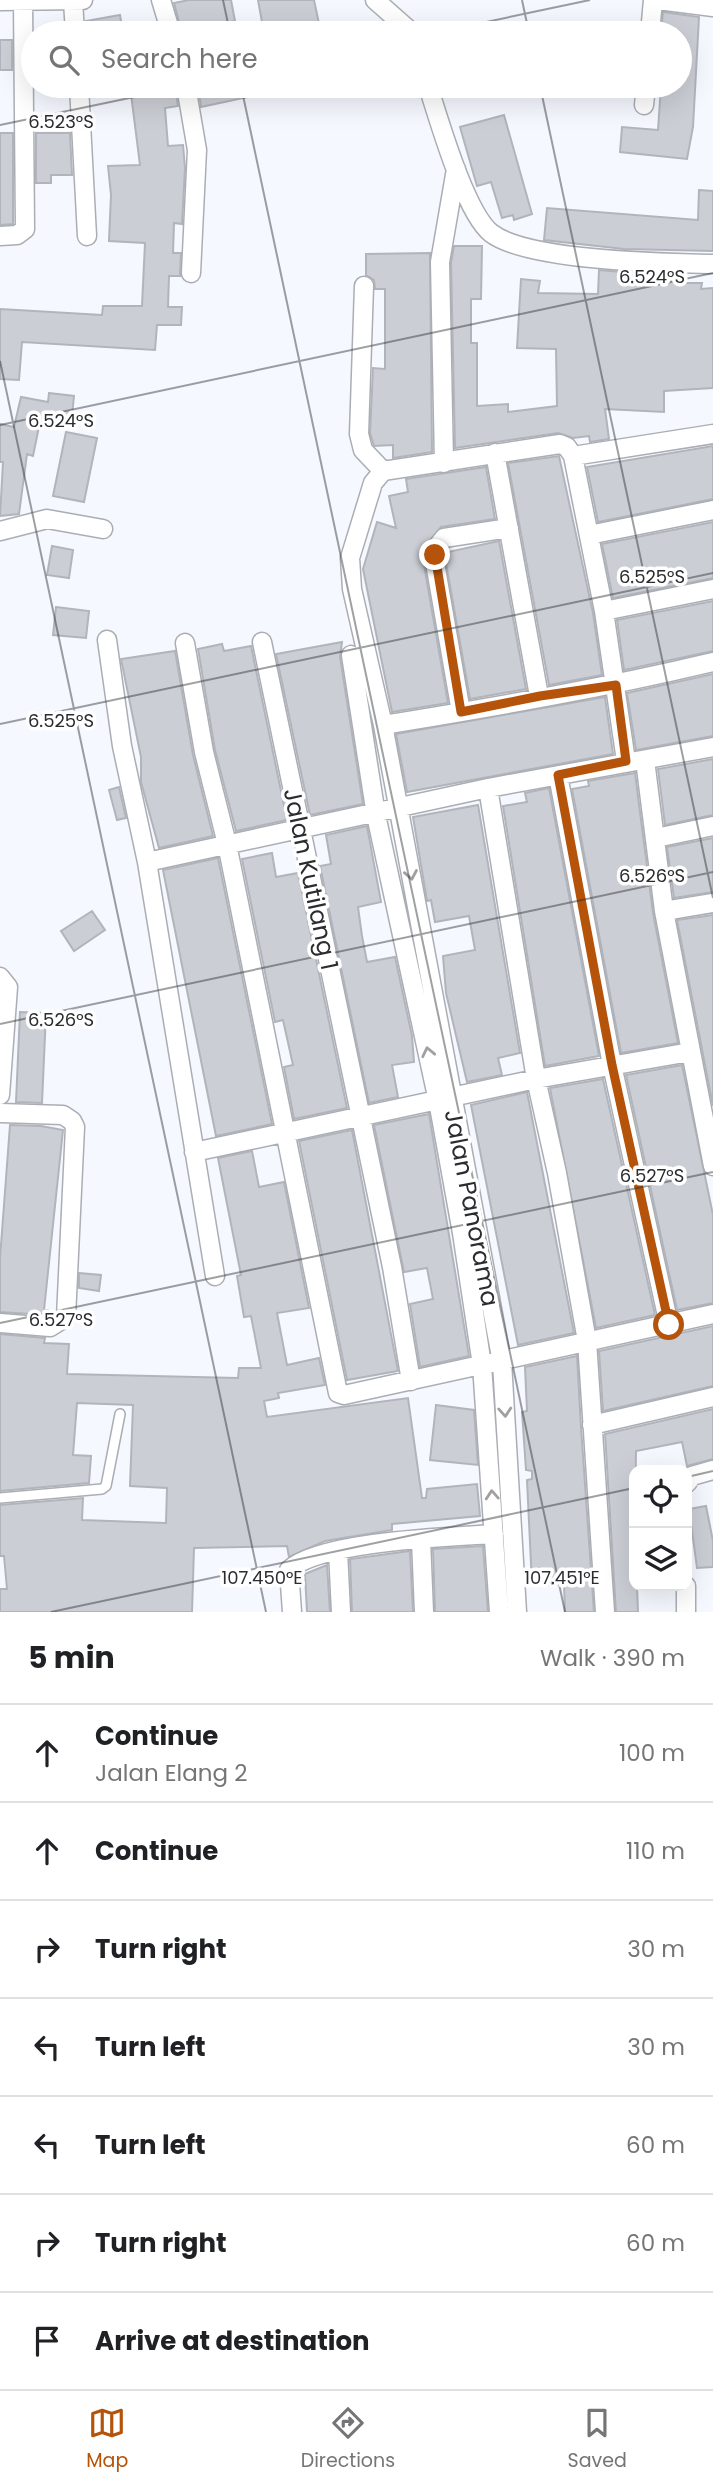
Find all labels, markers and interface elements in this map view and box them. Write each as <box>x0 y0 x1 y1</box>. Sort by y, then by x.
search box <box>21 21 692 98</box>
icon: search <box>45 41 83 79</box>
text: Search here <box>101 41 258 77</box>
text: 6.523°S <box>28 109 94 134</box>
text: 6.524°S <box>619 264 685 289</box>
text: 6.524°S <box>28 408 94 433</box>
route end <box>419 539 450 570</box>
text: 6.525°S <box>619 564 685 589</box>
text: 6.525°S <box>28 708 94 733</box>
street label: Jalan Kutilang 1 <box>276 785 346 973</box>
text: 6.526°S <box>619 863 685 888</box>
one-way arrow <box>403 869 418 881</box>
text: 6.526°S <box>28 1007 94 1032</box>
one-way arrow <box>421 1046 436 1058</box>
street label: Jalan Panorama <box>437 1107 507 1309</box>
text: 6.527°S <box>620 1163 684 1188</box>
text: 6.527°S <box>29 1307 93 1332</box>
route start <box>653 1309 684 1340</box>
one-way arrow <box>498 1407 513 1418</box>
map controls <box>629 1465 692 1591</box>
button: locate <box>629 1465 692 1528</box>
one-way arrow <box>484 1489 499 1500</box>
button: layers <box>629 1528 692 1591</box>
text: 107.450°E <box>221 1565 303 1590</box>
text: 107.451°E <box>524 1565 600 1590</box>
text: 5 min <box>28 1636 115 1679</box>
text: Walk · 390 m <box>540 1642 685 1674</box>
text: Continue <box>95 1718 218 1754</box>
icon: ahead <box>28 1734 66 1772</box>
text: 100 m <box>619 1737 685 1769</box>
text: Jalan Elang 2 <box>95 1757 247 1789</box>
icon: ahead <box>28 1832 66 1870</box>
text: Continue <box>95 1833 218 1869</box>
text: 110 m <box>626 1835 685 1867</box>
icon: right <box>28 1930 66 1968</box>
text: Turn right <box>95 1931 227 1967</box>
text: 30 m <box>627 1933 685 1965</box>
icon: left <box>28 2028 66 2066</box>
text: Turn left <box>95 2029 206 2065</box>
text: 30 m <box>627 2031 685 2063</box>
icon: left <box>28 2126 66 2164</box>
text: Turn left <box>95 2127 206 2163</box>
text: 60 m <box>626 2129 685 2161</box>
icon: right <box>28 2224 66 2262</box>
text: Turn right <box>95 2225 227 2261</box>
text: 60 m <box>626 2227 685 2259</box>
icon: arrive <box>28 2322 66 2360</box>
text: Arrive at destination <box>95 2323 370 2359</box>
tab: Map <box>86 2404 128 2475</box>
tab: Directions <box>301 2404 395 2475</box>
tab: Saved <box>568 2404 627 2475</box>

